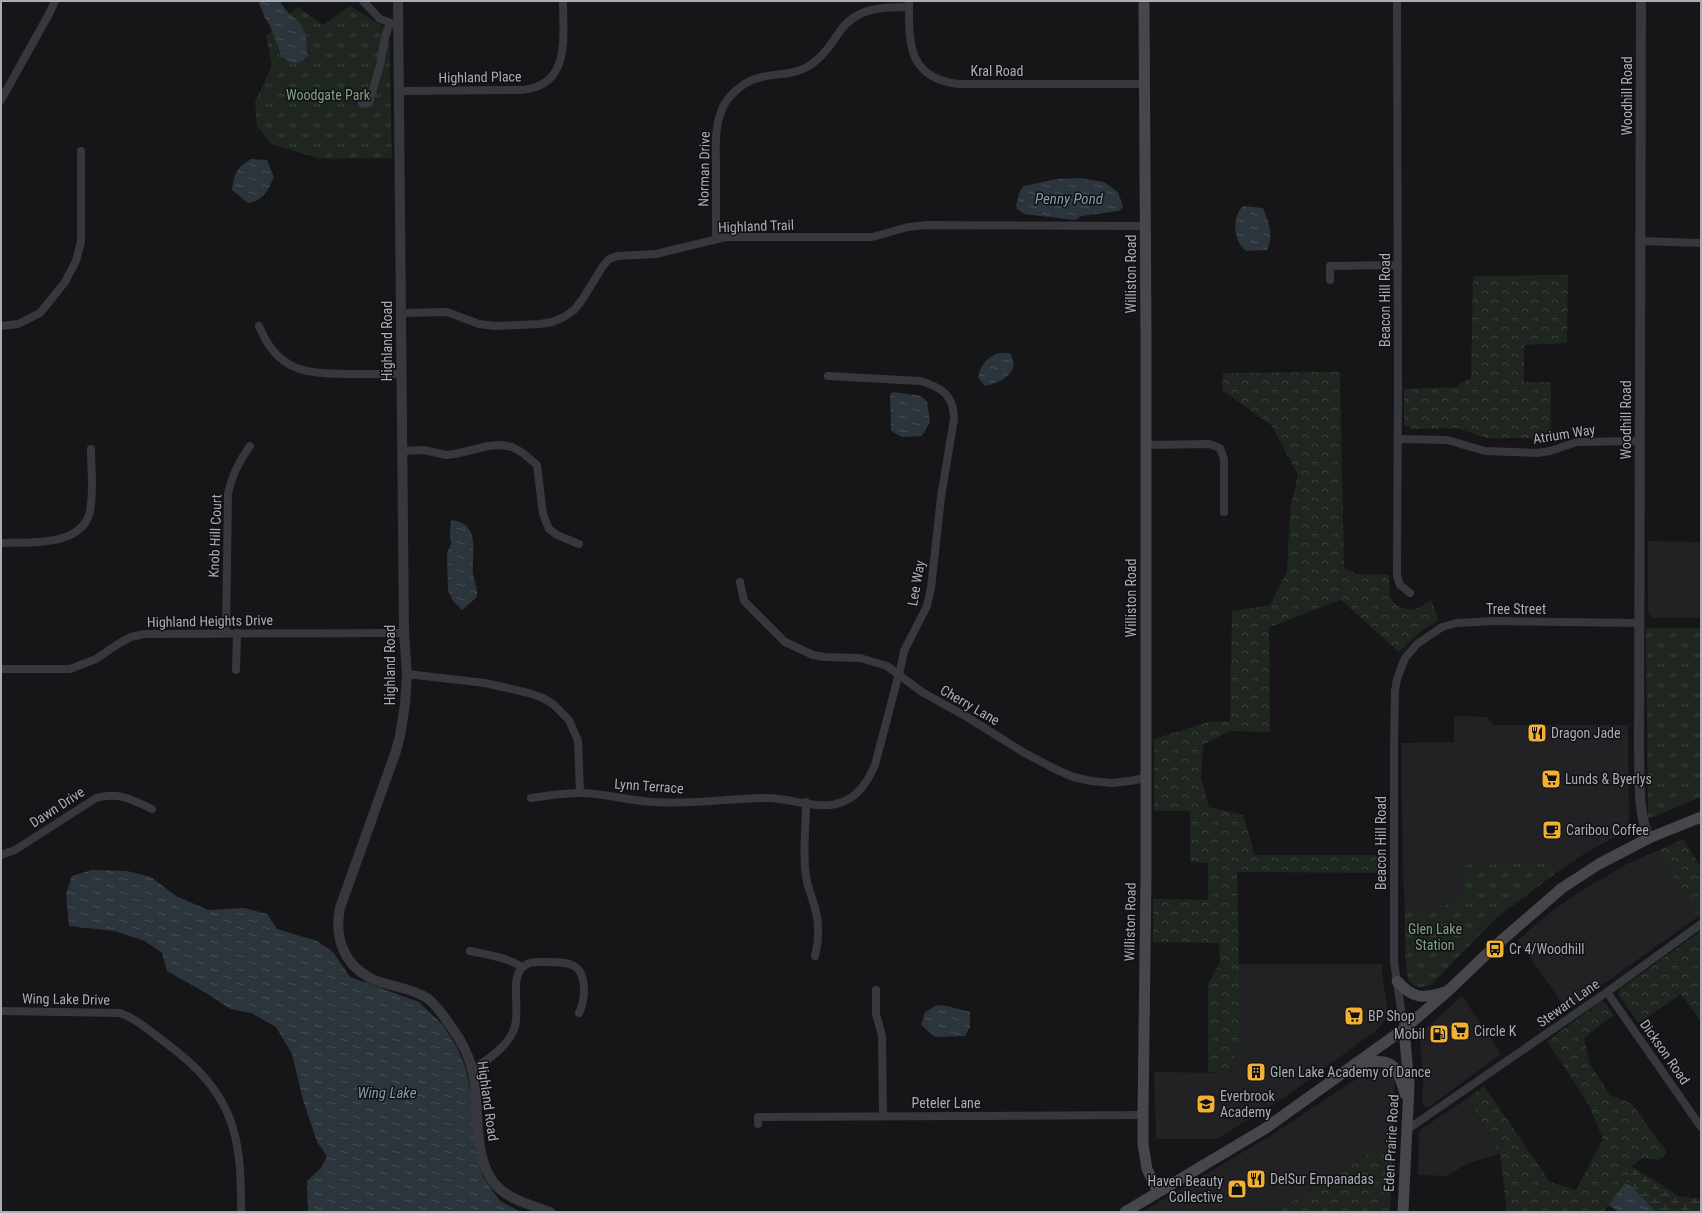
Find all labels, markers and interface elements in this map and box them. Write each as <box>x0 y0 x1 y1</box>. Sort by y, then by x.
street label: Woodhill Road <box>1619 56 1635 136</box>
street label: Kral Road <box>971 63 1023 79</box>
street label: Highland Place <box>438 68 522 86</box>
park label: Woodgate Park <box>286 87 371 103</box>
street label: Norman Drive <box>695 131 713 207</box>
water label: Penny Pond <box>1035 190 1104 208</box>
street label: Highland Trail <box>718 217 794 235</box>
street label: Williston Road <box>1123 234 1139 314</box>
street label: Beacon Hill Road <box>1377 253 1393 347</box>
street label: Highland Road <box>379 301 395 381</box>
street label: Woodhill Road <box>1618 380 1634 460</box>
street label: Atrium Way <box>1532 421 1597 447</box>
street label: Knob Hill Court <box>206 494 224 578</box>
street label: Williston Road <box>1123 558 1139 638</box>
street label: Lee Way <box>904 559 928 607</box>
street label: Tree Street <box>1486 601 1546 617</box>
street label: Highland Heights Drive <box>147 612 274 630</box>
street label: Highland Road <box>382 625 398 705</box>
street label: Cherry Lane <box>938 682 1003 729</box>
restaurant icon: Dragon Jade <box>1526 722 1548 744</box>
place label: Dragon Jade <box>1551 725 1621 741</box>
supermarket icon: Lunds & Byerlys <box>1540 768 1562 790</box>
place label: Lunds & Byerlys <box>1565 771 1652 787</box>
street label: Lynn Terrace <box>614 776 685 796</box>
street label: Dawn Drive <box>27 783 88 831</box>
street label: Beacon Hill Road <box>1373 796 1389 890</box>
cafe icon: Caribou Coffee <box>1541 819 1563 841</box>
place label: Caribou Coffee <box>1566 822 1649 838</box>
street label: Williston Road <box>1121 882 1139 962</box>
park label: Glen Lake Station <box>1408 921 1463 953</box>
bus stop icon: Cr 4/Woodhill <box>1484 938 1506 960</box>
place label: Cr 4/Woodhill <box>1509 941 1584 957</box>
street label: Stewart Lane <box>1534 975 1603 1030</box>
street label: Wing Lake Drive <box>22 990 111 1008</box>
supermarket icon: BP Shop <box>1343 1005 1365 1027</box>
place label: BP Shop <box>1368 1008 1415 1024</box>
street label: Dickson Road <box>1637 1016 1693 1088</box>
supermarket icon: Circle K <box>1449 1020 1471 1042</box>
fuel station icon: Mobil <box>1428 1023 1450 1045</box>
place label: Circle K <box>1474 1023 1517 1039</box>
place label: Mobil <box>1394 1026 1425 1042</box>
street label: Highland Road <box>474 1060 502 1142</box>
building icon: Glen Lake Academy of Dance <box>1245 1061 1267 1083</box>
place label: Glen Lake Academy of Dance <box>1270 1064 1431 1080</box>
water label: Wing Lake <box>357 1084 417 1102</box>
place label: Everbrook Academy <box>1220 1088 1276 1120</box>
school or university icon: Everbrook Academy <box>1195 1093 1217 1115</box>
street label: Eden Prairie Road <box>1380 1094 1402 1192</box>
street label: Peteler Lane <box>912 1095 981 1111</box>
restaurant icon: DelSur Empanadas <box>1245 1168 1267 1190</box>
place label: DelSur Empanadas <box>1270 1171 1374 1187</box>
place label: Haven Beauty Collective <box>1148 1173 1223 1205</box>
shop icon: Haven Beauty Collective <box>1226 1178 1248 1200</box>

